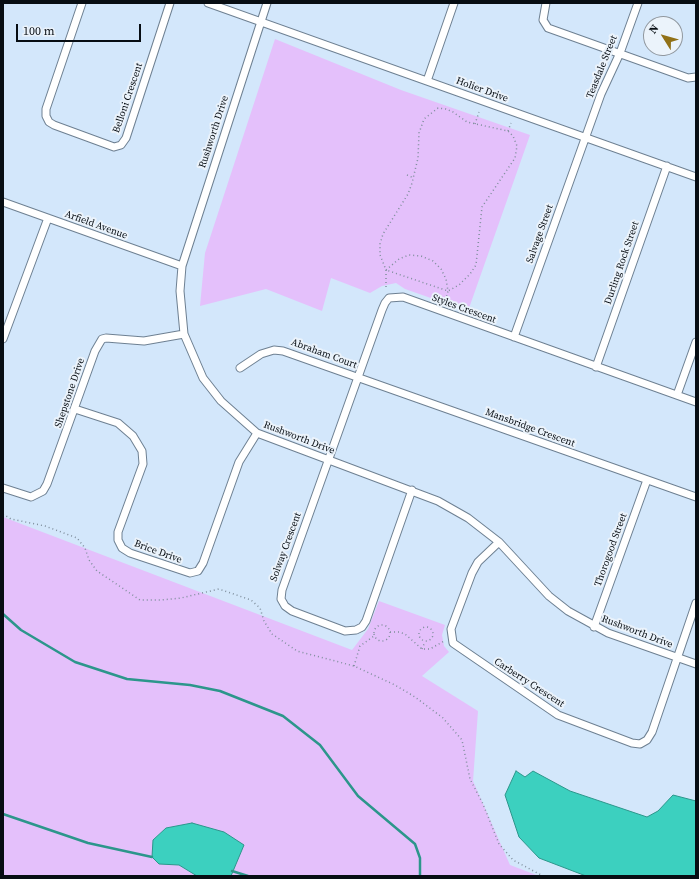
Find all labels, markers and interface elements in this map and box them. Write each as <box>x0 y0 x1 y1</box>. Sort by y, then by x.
scale bar <box>18 16 143 42</box>
north arrow <box>643 16 683 56</box>
text: N <box>645 21 662 37</box>
text: 100 m <box>23 23 55 39</box>
street label: Teasdale Street <box>584 34 620 100</box>
street label: Belloni Crescent <box>110 61 146 135</box>
street label: Holier Drive <box>454 75 510 105</box>
street label: Rushworth Drive <box>197 94 231 170</box>
street label: Salvage Street <box>524 203 556 265</box>
street label: Arfield Avenue <box>63 208 129 242</box>
street label: Durling Rock Street <box>602 220 642 306</box>
street label: Styles Crescent <box>430 292 498 326</box>
street label: Abraham Court <box>289 337 359 371</box>
street label: Shepstone Drive <box>53 357 87 429</box>
street label: Mansbridge Crescent <box>484 406 576 450</box>
street label: Rushworth Drive <box>262 419 336 457</box>
street label: Solway Crescent <box>268 511 304 583</box>
street label: Thorogood Street <box>592 512 630 588</box>
street label: Brice Drive <box>132 538 184 566</box>
street label: Rushworth Drive <box>600 613 674 651</box>
street label: Carberry Crescent <box>492 656 566 710</box>

